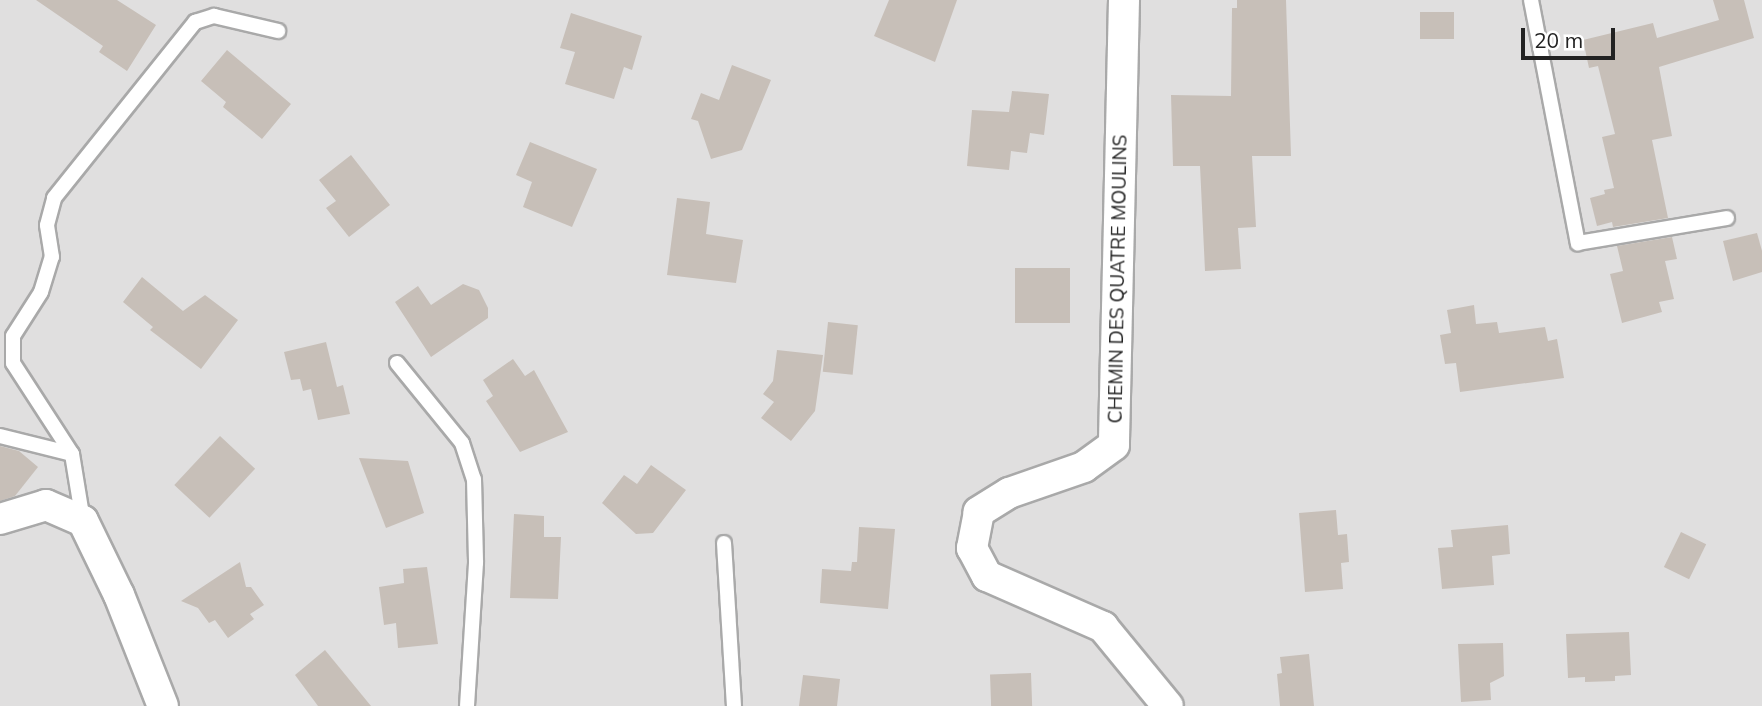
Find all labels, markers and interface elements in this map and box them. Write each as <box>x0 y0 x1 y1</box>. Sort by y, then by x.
scale bar <box>1524 14 1618 58</box>
text: 20 m <box>1534 27 1583 53</box>
street label: CHEMIN DES QUATRE MOULINS <box>1104 134 1132 424</box>

